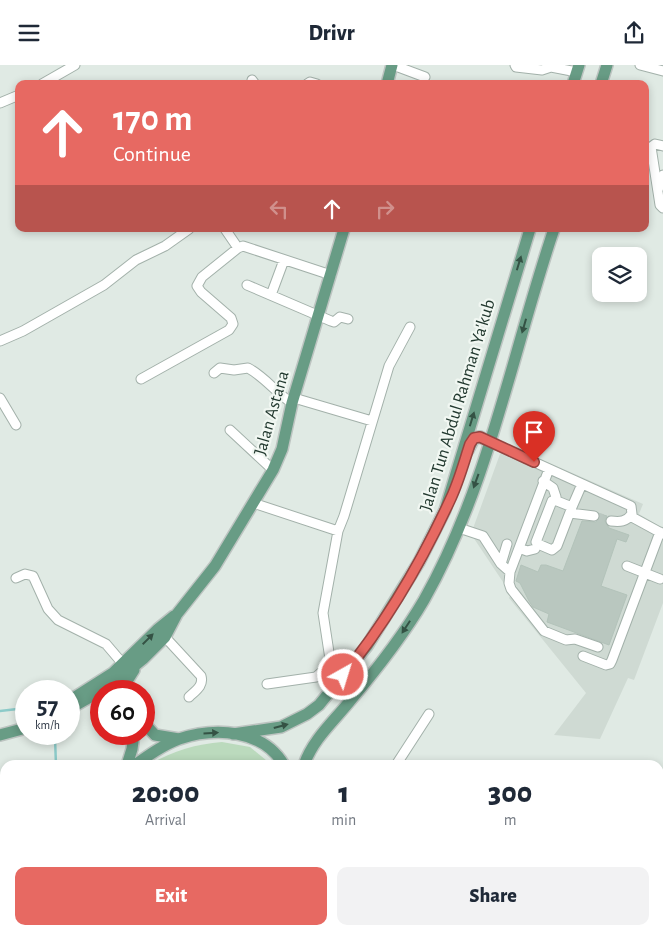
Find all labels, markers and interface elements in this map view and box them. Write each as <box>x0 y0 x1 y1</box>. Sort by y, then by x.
icon: menu <box>15 19 43 47</box>
icon: share <box>620 19 648 47</box>
text: Drivr <box>308 22 355 44</box>
icon: ahead <box>30 100 95 165</box>
text: 170 m <box>113 102 193 137</box>
text: Continue <box>113 143 191 165</box>
icon: left <box>265 195 293 223</box>
icon: ahead <box>318 195 346 223</box>
icon: right <box>371 195 399 223</box>
map controls <box>592 247 647 302</box>
button: layers <box>592 247 647 302</box>
one-way arrow <box>516 255 524 270</box>
street label: Jalan Tun Abdul Rahman Ya'kub <box>417 297 499 513</box>
one-way arrow <box>520 318 528 333</box>
street label: Jalan Astana <box>251 369 293 458</box>
one-way arrow <box>469 411 477 426</box>
pin <box>513 411 555 462</box>
icon: arrive <box>520 418 548 446</box>
one-way arrow <box>472 474 480 489</box>
one-way arrow <box>401 620 411 633</box>
one-way arrow <box>141 633 153 645</box>
position arrow <box>316 648 368 700</box>
speed limit sign: 60 <box>90 680 155 745</box>
text: 57 <box>37 694 58 719</box>
text: km/h <box>35 719 60 731</box>
one-way arrow <box>273 722 288 730</box>
one-way arrow <box>203 728 219 736</box>
text: 20:00 <box>132 778 200 808</box>
text: 1 <box>338 778 349 808</box>
text: 300 <box>488 778 532 808</box>
text: Arrival <box>145 812 186 828</box>
text: min <box>331 812 356 828</box>
text: m <box>504 812 517 828</box>
button: Exit <box>15 867 327 925</box>
button: Share <box>337 867 649 925</box>

